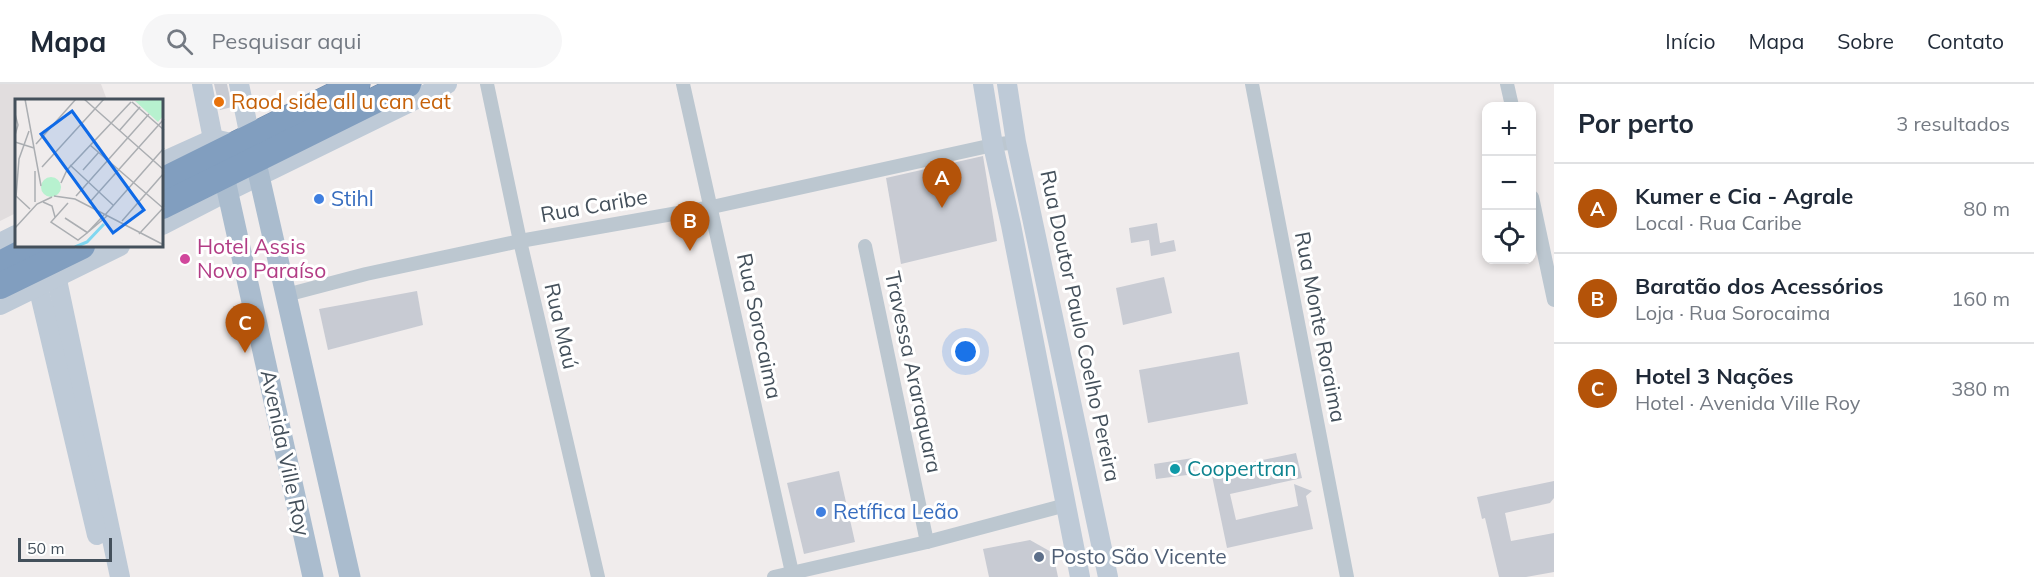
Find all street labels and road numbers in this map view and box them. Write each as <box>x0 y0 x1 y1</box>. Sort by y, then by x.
street label: Rua Doutor Paulo Coelho Pereira <box>1035 168 1127 484</box>
street label: Rua Caribe <box>538 183 649 227</box>
street label: Rua Monte Roraima <box>1290 229 1352 424</box>
street label: Rua Sorocaima <box>732 251 788 401</box>
street label: Travessa Araraquara <box>880 269 948 475</box>
street label: Rua Maú <box>539 280 584 371</box>
street label: Avenida Ville Roy <box>256 367 316 538</box>

